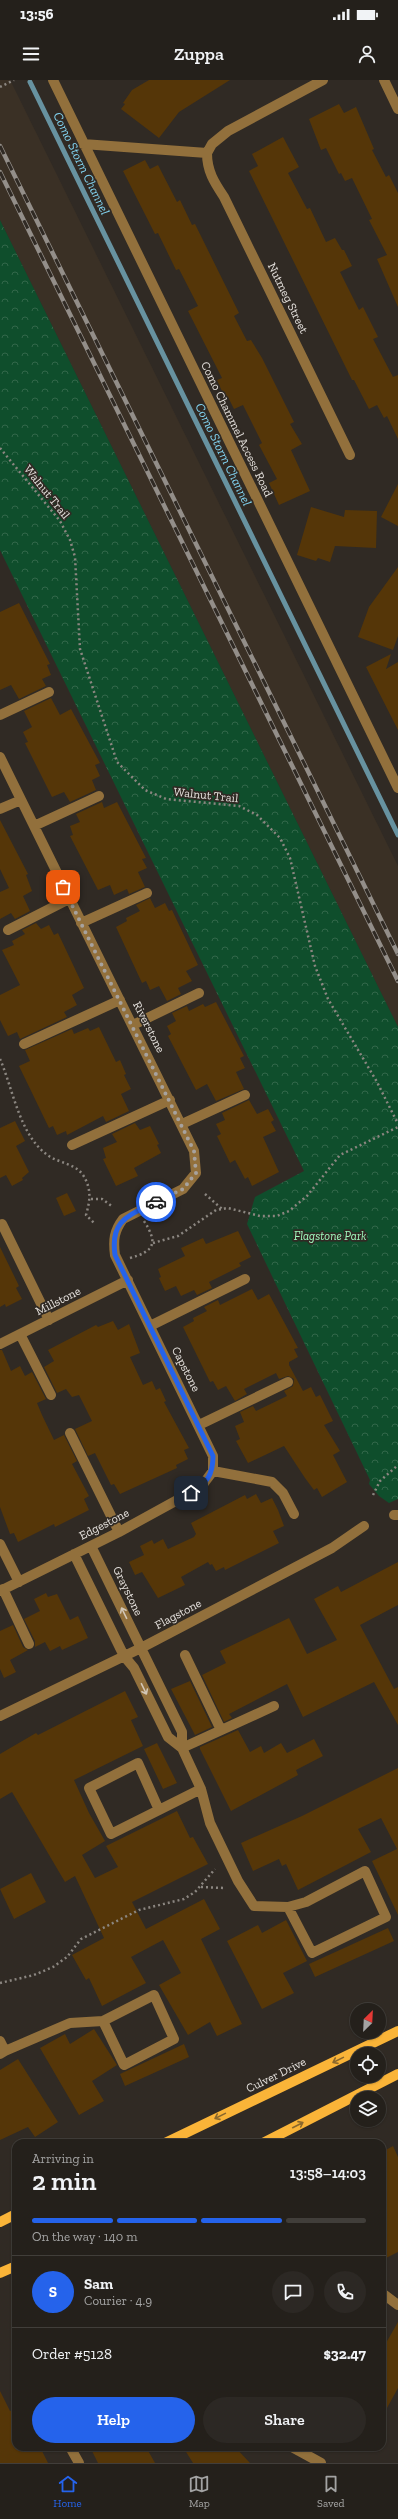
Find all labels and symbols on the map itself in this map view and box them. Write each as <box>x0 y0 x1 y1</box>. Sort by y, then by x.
water label: Como Storm Channel <box>50 109 113 217</box>
street label: Nutmeg Street <box>265 260 311 336</box>
street label: Como Chammel Access Road <box>198 359 276 499</box>
water label: Como Storm Channel <box>192 400 255 508</box>
street label: Walnut Trail <box>21 462 73 522</box>
street label: Walnut Trail <box>173 785 239 805</box>
pin <box>46 870 80 904</box>
street label: Riverstone <box>130 999 168 1055</box>
courier <box>136 1182 176 1222</box>
park label: Flagstone Park <box>294 1229 367 1243</box>
street label: Millstone <box>33 1284 83 1318</box>
street label: Capstone <box>169 1344 203 1394</box>
pin <box>174 1476 208 1510</box>
street label: Edgestone <box>77 1505 132 1543</box>
street label: Graystone <box>110 1564 146 1618</box>
street label: Flagstone <box>152 1596 204 1632</box>
one-way arrow <box>120 1607 127 1619</box>
one-way arrow <box>141 1683 148 1695</box>
north arrow <box>350 2003 386 2039</box>
street label: Culver Drive <box>244 2054 309 2096</box>
one-way arrow <box>332 2057 344 2064</box>
one-way arrow <box>215 2113 227 2120</box>
one-way arrow <box>292 2121 304 2128</box>

